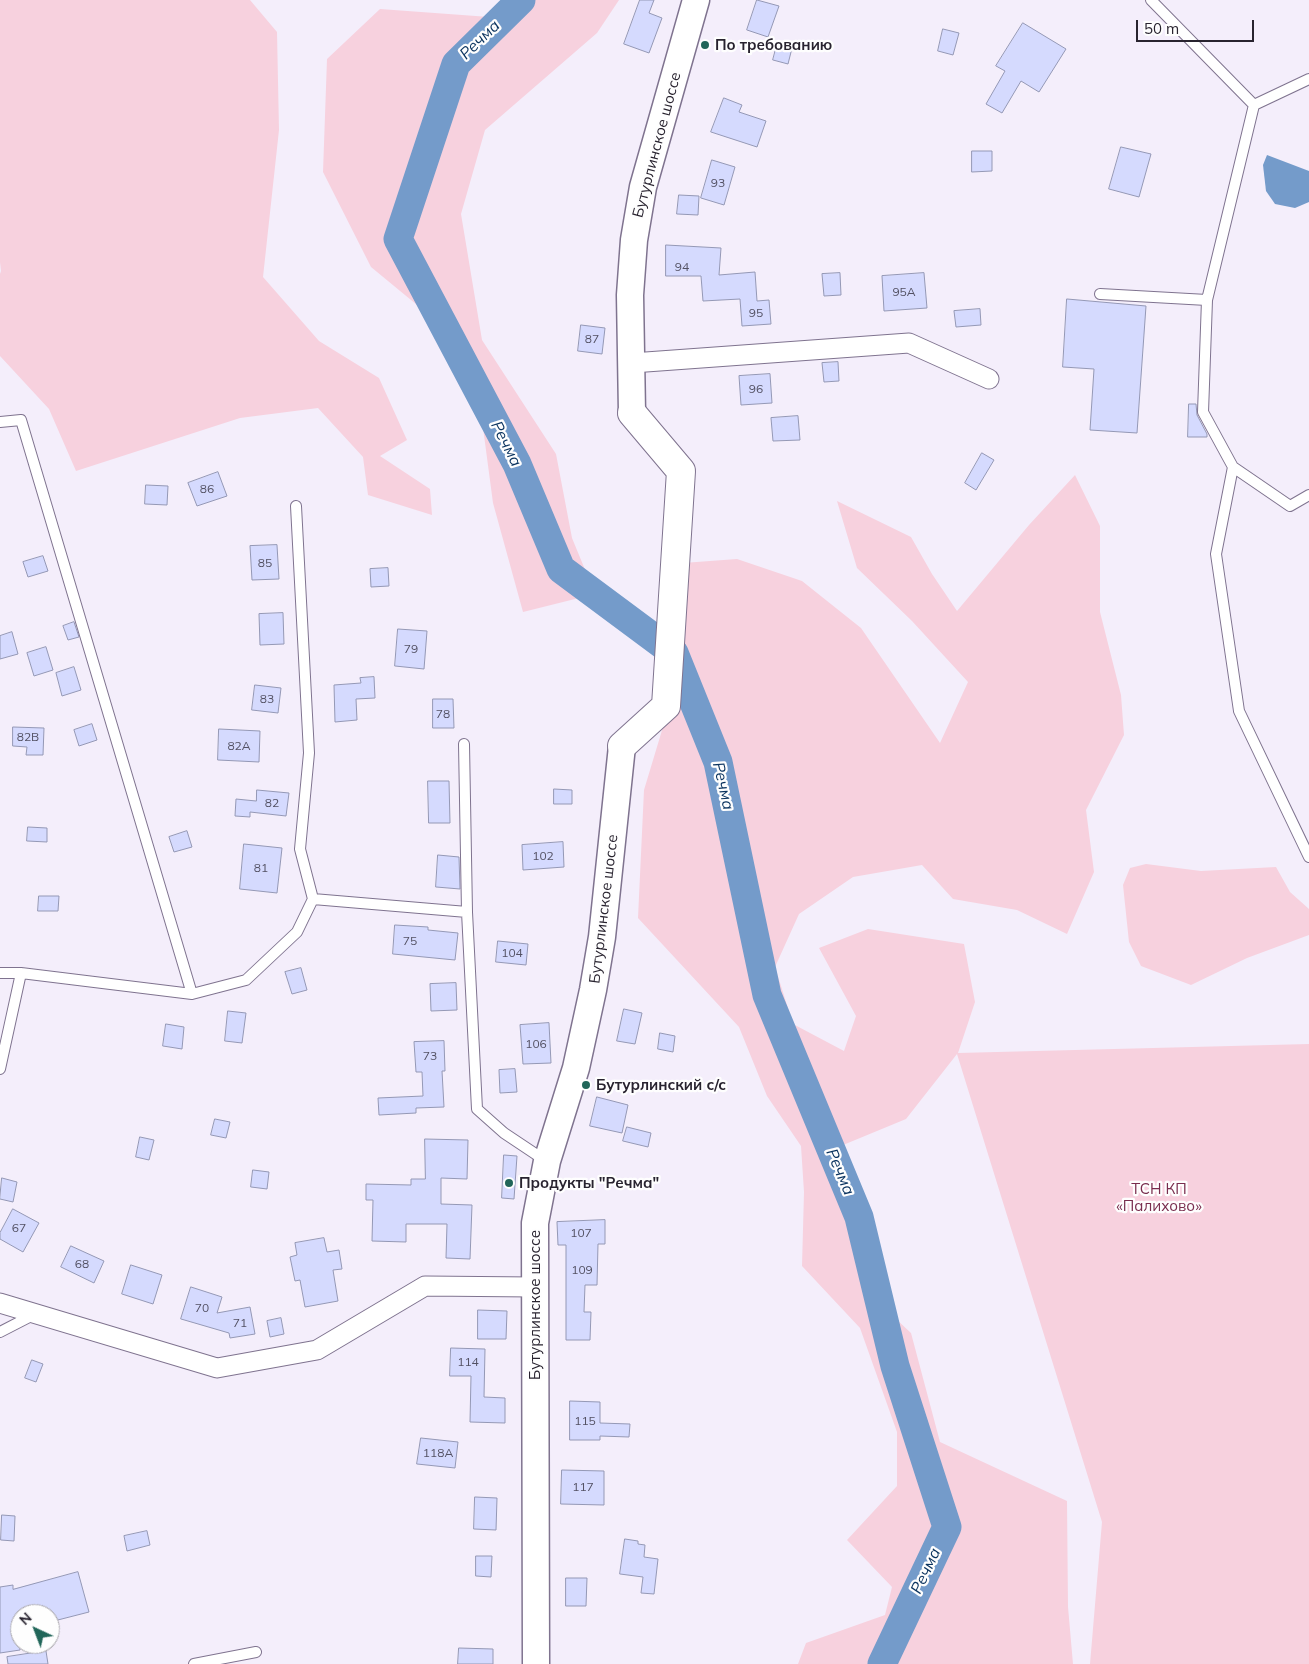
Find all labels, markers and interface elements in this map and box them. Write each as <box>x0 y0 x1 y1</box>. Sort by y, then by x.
scale bar <box>1139 10 1256 42</box>
water label: Речма <box>456 16 504 64</box>
text: 50 m <box>1144 19 1179 38</box>
place label: По требованию <box>715 36 832 54</box>
marker: По требованию <box>699 39 711 51</box>
street label: Бутурлинское шоссе <box>629 70 685 220</box>
house number: 93 <box>711 176 725 190</box>
house number: 94 <box>675 260 689 274</box>
house number: 95А <box>892 285 916 299</box>
house number: 95 <box>749 306 763 320</box>
house number: 87 <box>585 332 599 346</box>
house number: 96 <box>749 382 763 396</box>
water label: Речма <box>486 418 526 470</box>
house number: 86 <box>200 482 214 496</box>
house number: 85 <box>258 556 272 570</box>
house number: 79 <box>404 642 418 656</box>
house number: 83 <box>260 692 274 706</box>
house number: 78 <box>436 707 450 721</box>
house number: 82В <box>17 730 39 744</box>
house number: 82А <box>227 739 251 753</box>
water label: Речма <box>708 760 738 812</box>
house number: 82 <box>265 796 279 810</box>
street label: Бутурлинское шоссе <box>586 833 622 985</box>
house number: 102 <box>532 849 554 863</box>
house number: 81 <box>254 861 268 875</box>
house number: 75 <box>403 934 417 948</box>
house number: 104 <box>501 946 523 960</box>
house number: 106 <box>525 1037 547 1051</box>
house number: 73 <box>423 1049 437 1063</box>
place label: Бутурлинский с/с <box>596 1076 726 1094</box>
marker: Бутурлинский с/с <box>580 1079 592 1091</box>
water label: Речма <box>822 1146 858 1198</box>
place label: Продукты "Речма" <box>519 1174 659 1192</box>
marker: Продукты "Речма" <box>503 1177 515 1189</box>
park label: ТСН КП «Палихово» <box>1116 1180 1202 1215</box>
house number: 67 <box>12 1221 26 1235</box>
house number: 107 <box>570 1226 592 1240</box>
street label: Бутурлинское шоссе <box>526 1230 544 1380</box>
house number: 68 <box>75 1257 89 1271</box>
house number: 109 <box>571 1263 593 1277</box>
house number: 70 <box>195 1301 209 1315</box>
house number: 71 <box>233 1316 247 1330</box>
house number: 114 <box>457 1355 479 1369</box>
house number: 115 <box>574 1414 596 1428</box>
house number: 118А <box>423 1446 453 1460</box>
house number: 117 <box>572 1480 594 1494</box>
water label: Речма <box>907 1545 945 1597</box>
north arrow <box>10 1604 60 1654</box>
text: N <box>15 1609 35 1629</box>

